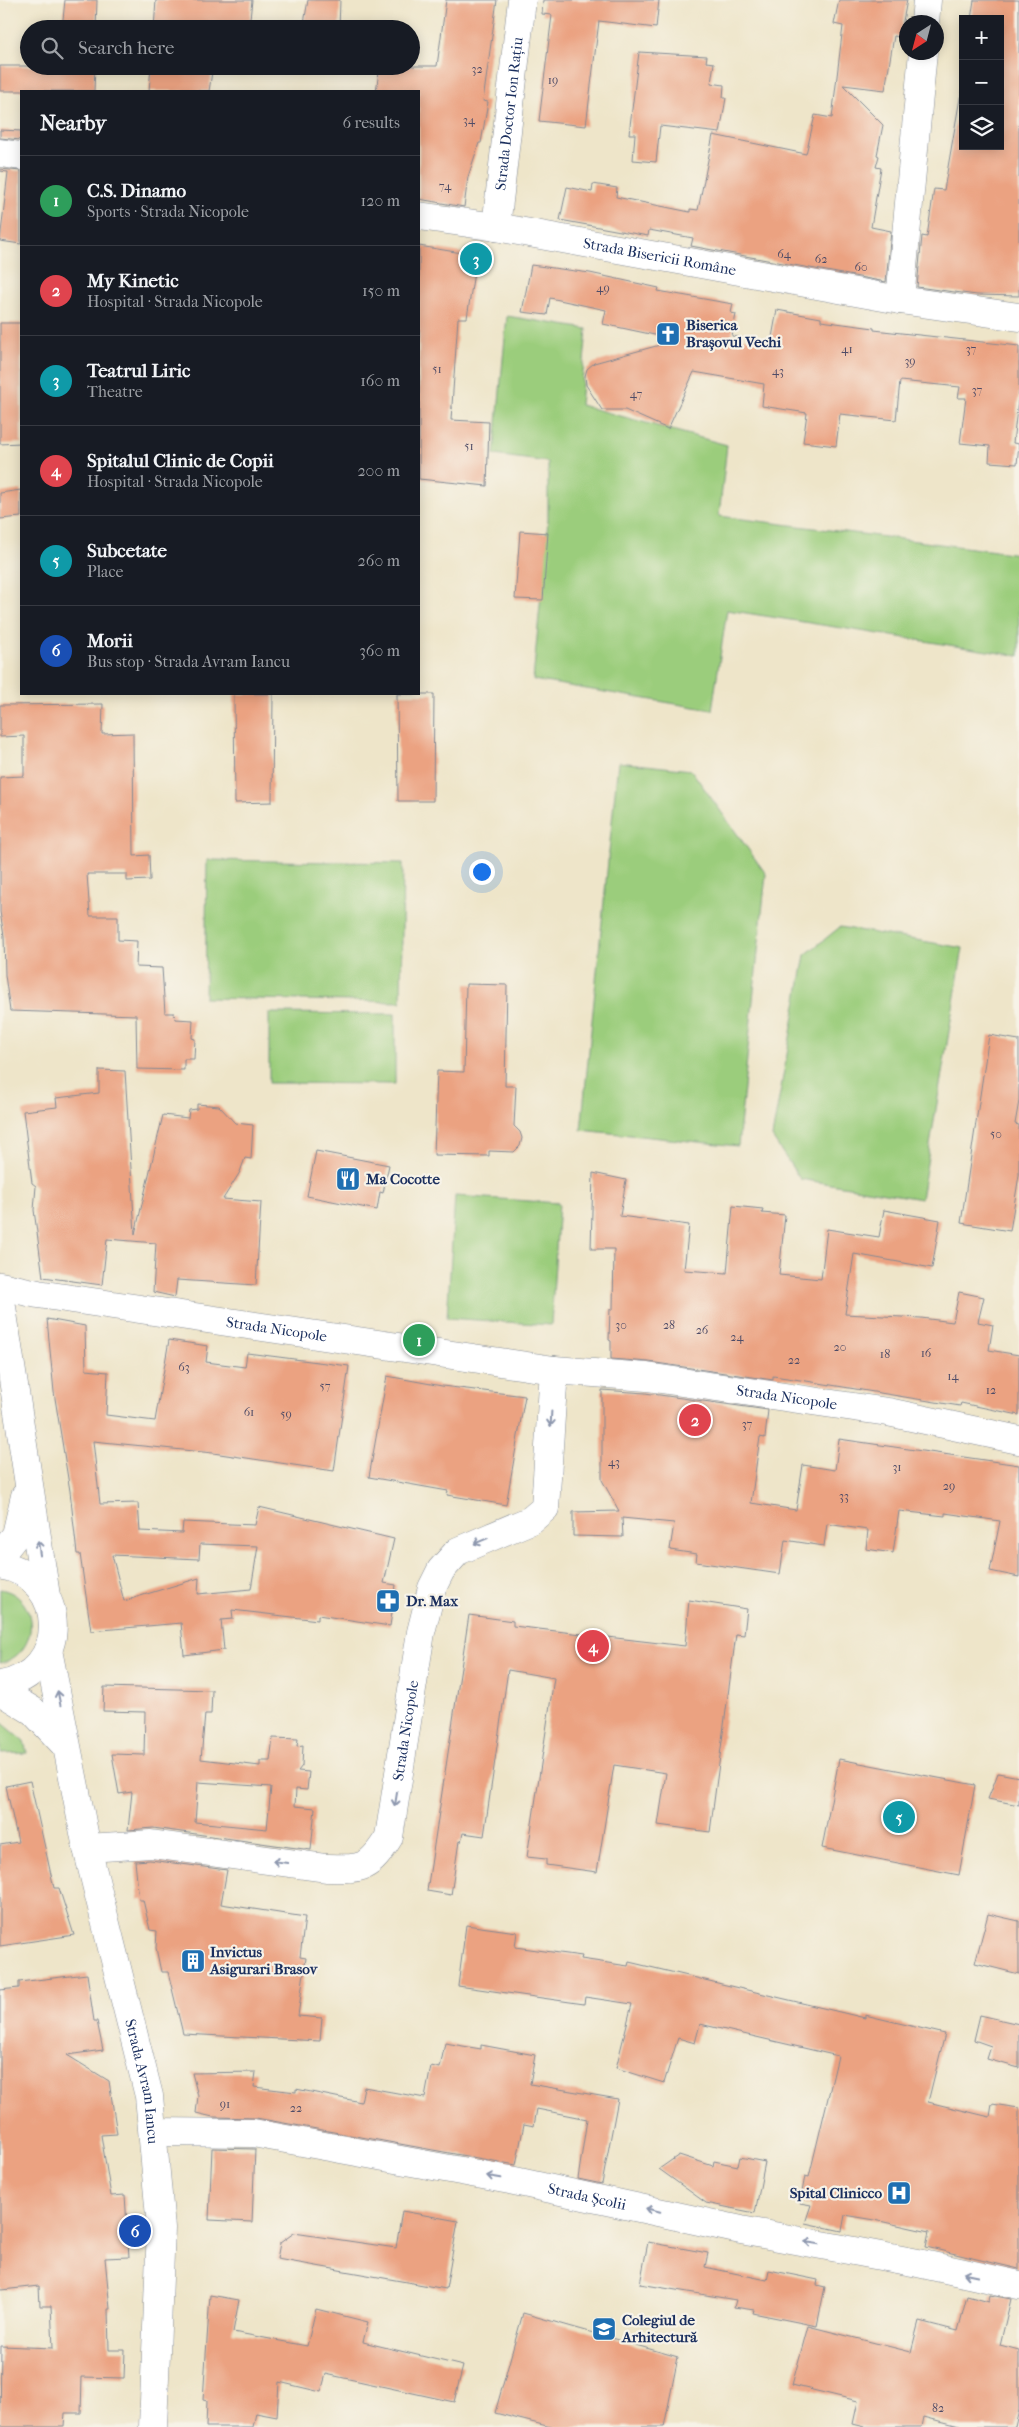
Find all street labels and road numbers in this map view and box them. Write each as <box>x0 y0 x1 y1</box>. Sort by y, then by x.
street label: Strada Doctor Ion Rațiu <box>491 36 527 191</box>
street label: Strada Bisericii Române <box>582 234 738 279</box>
street label: Strada Nicopole <box>225 1313 329 1346</box>
street label: Strada Nicopole <box>735 1381 839 1414</box>
street label: Strada Nicopole <box>389 1678 422 1782</box>
street label: Strada Avram Iancu <box>121 2017 162 2145</box>
street label: Strada Școlii <box>546 2179 628 2214</box>

